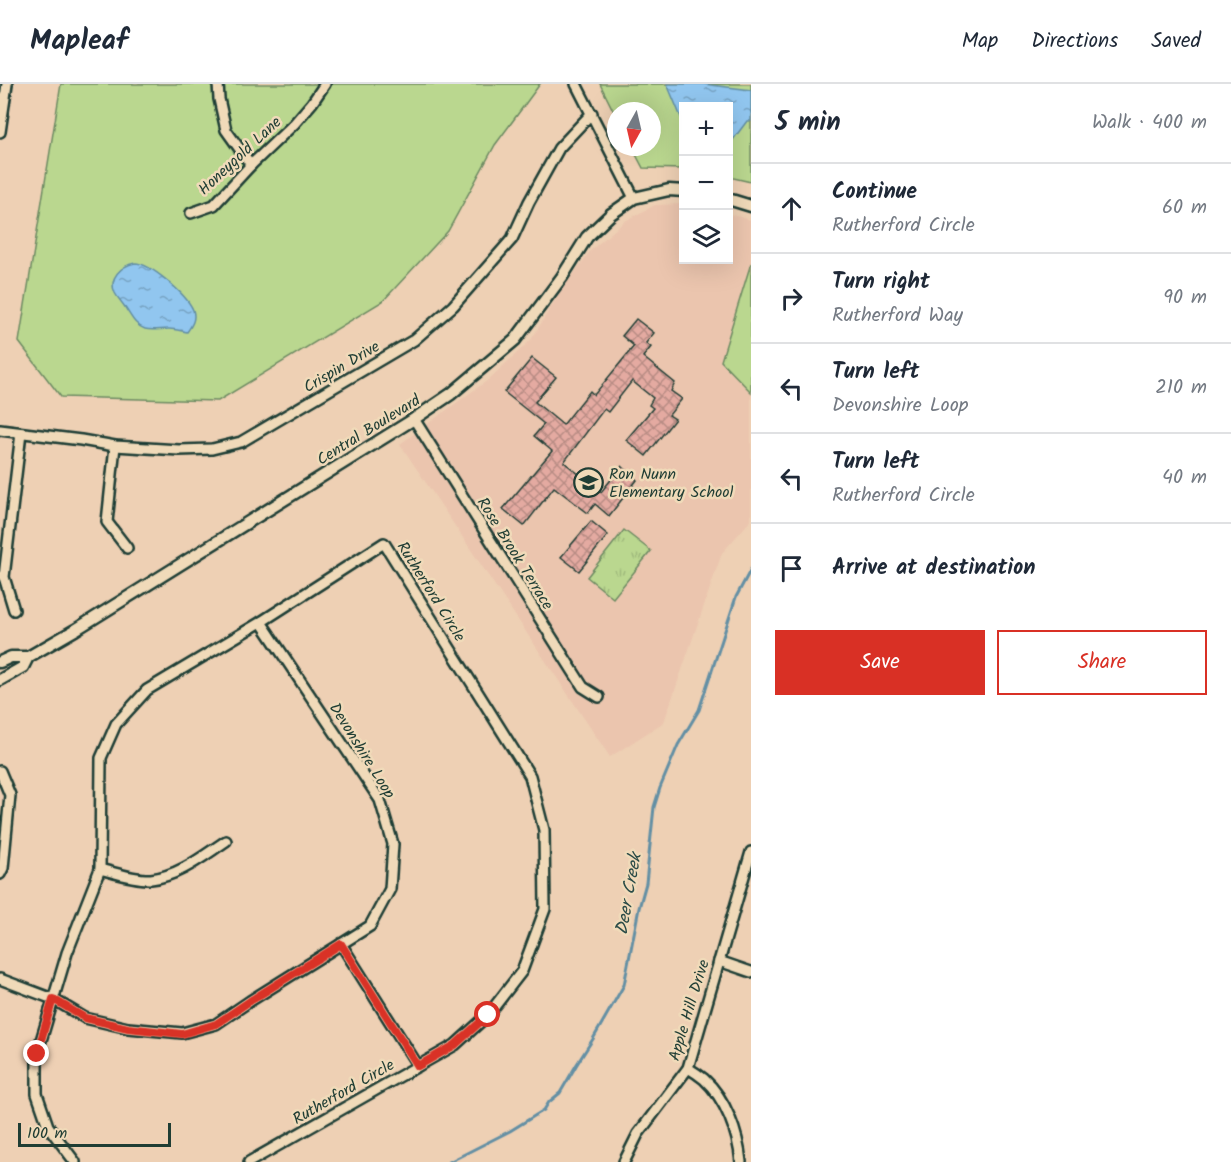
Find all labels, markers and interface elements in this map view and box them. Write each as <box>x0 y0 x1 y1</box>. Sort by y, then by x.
text: Mapleaf <box>30 19 128 64</box>
text: Map <box>962 25 998 58</box>
text: Directions <box>1031 25 1118 58</box>
text: Saved <box>1151 25 1201 58</box>
north arrow <box>607 102 661 156</box>
map controls <box>679 102 733 264</box>
button: + <box>679 102 733 156</box>
text: 5 min <box>775 102 841 144</box>
text: Walk · 400 m <box>1092 107 1207 139</box>
street label: Honeygold Lane <box>193 111 287 202</box>
button: − <box>679 156 733 210</box>
text: Continue <box>832 175 917 210</box>
icon: ahead <box>775 192 808 225</box>
text: 60 m <box>1162 192 1207 224</box>
button: layers <box>679 210 733 264</box>
text: Rutherford Circle <box>832 210 975 242</box>
text: Turn right <box>832 265 930 300</box>
icon: right <box>775 282 808 315</box>
text: 90 m <box>1163 282 1207 314</box>
text: Rutherford Way <box>832 300 963 332</box>
street label: Crispin Drive <box>299 335 385 400</box>
text: Turn left <box>832 355 919 390</box>
icon: left <box>775 372 808 405</box>
text: 210 m <box>1155 372 1207 404</box>
street label: Central Boulevard <box>312 388 426 472</box>
text: Devonshire Loop <box>832 390 968 422</box>
text: Turn left <box>832 445 919 480</box>
place label: Ron Nunn Elementary School <box>609 462 734 505</box>
icon: left <box>775 462 808 495</box>
text: 40 m <box>1162 462 1207 494</box>
school or university icon: Ron Nunn Elementary School <box>572 466 604 498</box>
text: Rutherford Circle <box>832 480 975 512</box>
street label: Rose Brook Terrace <box>470 492 560 615</box>
street label: Rutherford Circle <box>390 537 472 647</box>
text: Arrive at destination <box>832 551 1035 586</box>
icon: arrive <box>775 552 808 585</box>
button: Save <box>775 630 985 695</box>
button: Share <box>997 630 1207 695</box>
street label: Devonshire Loop <box>322 698 401 804</box>
water label: Deer Creek <box>608 849 651 937</box>
street label: Apple Hill Drive <box>662 957 717 1064</box>
route start <box>474 1001 500 1027</box>
route end <box>23 1040 49 1066</box>
street label: Rutherford Circle <box>288 1053 399 1132</box>
scale bar <box>18 1120 171 1148</box>
text: 100 m <box>27 1121 67 1146</box>

